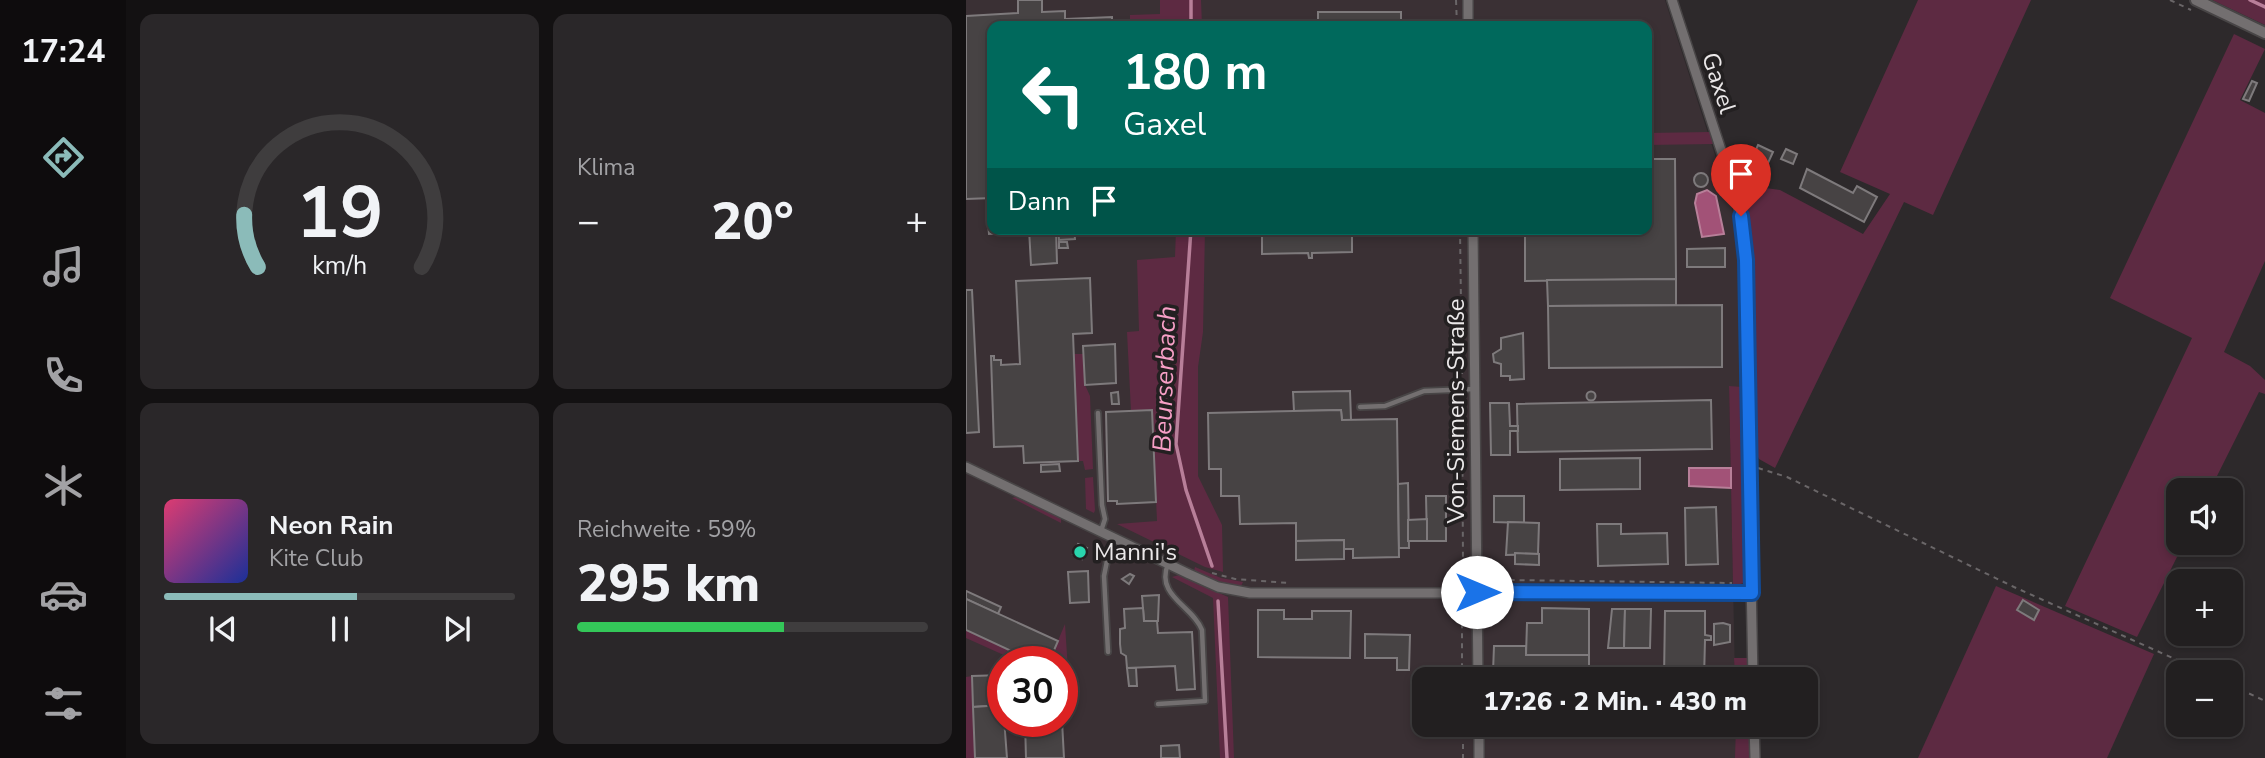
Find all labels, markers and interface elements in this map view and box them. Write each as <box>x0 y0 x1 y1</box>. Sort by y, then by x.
text: 17:24 <box>21 30 105 73</box>
text: 180 m <box>1123 39 1267 106</box>
street label: Gaxel <box>1694 48 1744 118</box>
icon: left <box>1008 49 1099 140</box>
text: Gaxel <box>1123 103 1206 146</box>
icon: directions <box>39 133 88 182</box>
pin <box>1711 144 1771 216</box>
text: Klima <box>577 152 635 183</box>
icon: arrive <box>1722 155 1760 193</box>
text: 19 <box>296 164 383 264</box>
icon: arrive <box>1085 182 1123 220</box>
text: Dann <box>1008 184 1071 219</box>
text: 20° <box>711 186 794 257</box>
text: − <box>577 196 600 247</box>
text: + <box>905 196 928 247</box>
icon: music <box>39 242 88 291</box>
text: km/h <box>312 249 367 283</box>
street label: Von-Siemens-Straße <box>1440 299 1472 524</box>
water label: Beurserbach <box>1144 305 1185 453</box>
icon: phone <box>39 351 88 400</box>
icon: climate <box>39 461 88 510</box>
map controls <box>2166 478 2243 737</box>
button: sound <box>2166 478 2243 555</box>
text: Neon Rain <box>269 508 394 543</box>
text: Reichweite · 59% <box>577 514 756 545</box>
place label: Manni's <box>1094 536 1177 568</box>
text: Kite Club <box>269 543 363 574</box>
marker: Manni's <box>1072 544 1088 560</box>
text: 295 km <box>577 548 760 619</box>
position arrow <box>1440 555 1514 629</box>
button: + <box>2166 569 2243 646</box>
icon: car <box>39 570 88 619</box>
icon: previous <box>204 610 242 648</box>
icon: pause <box>321 610 359 648</box>
icon: next <box>438 610 476 648</box>
speed limit sign: 30 <box>987 646 1078 737</box>
button: − <box>2166 660 2243 737</box>
icon: filters <box>39 679 88 728</box>
text: 17:26 · 2 Min. · 430 m <box>1483 684 1747 719</box>

